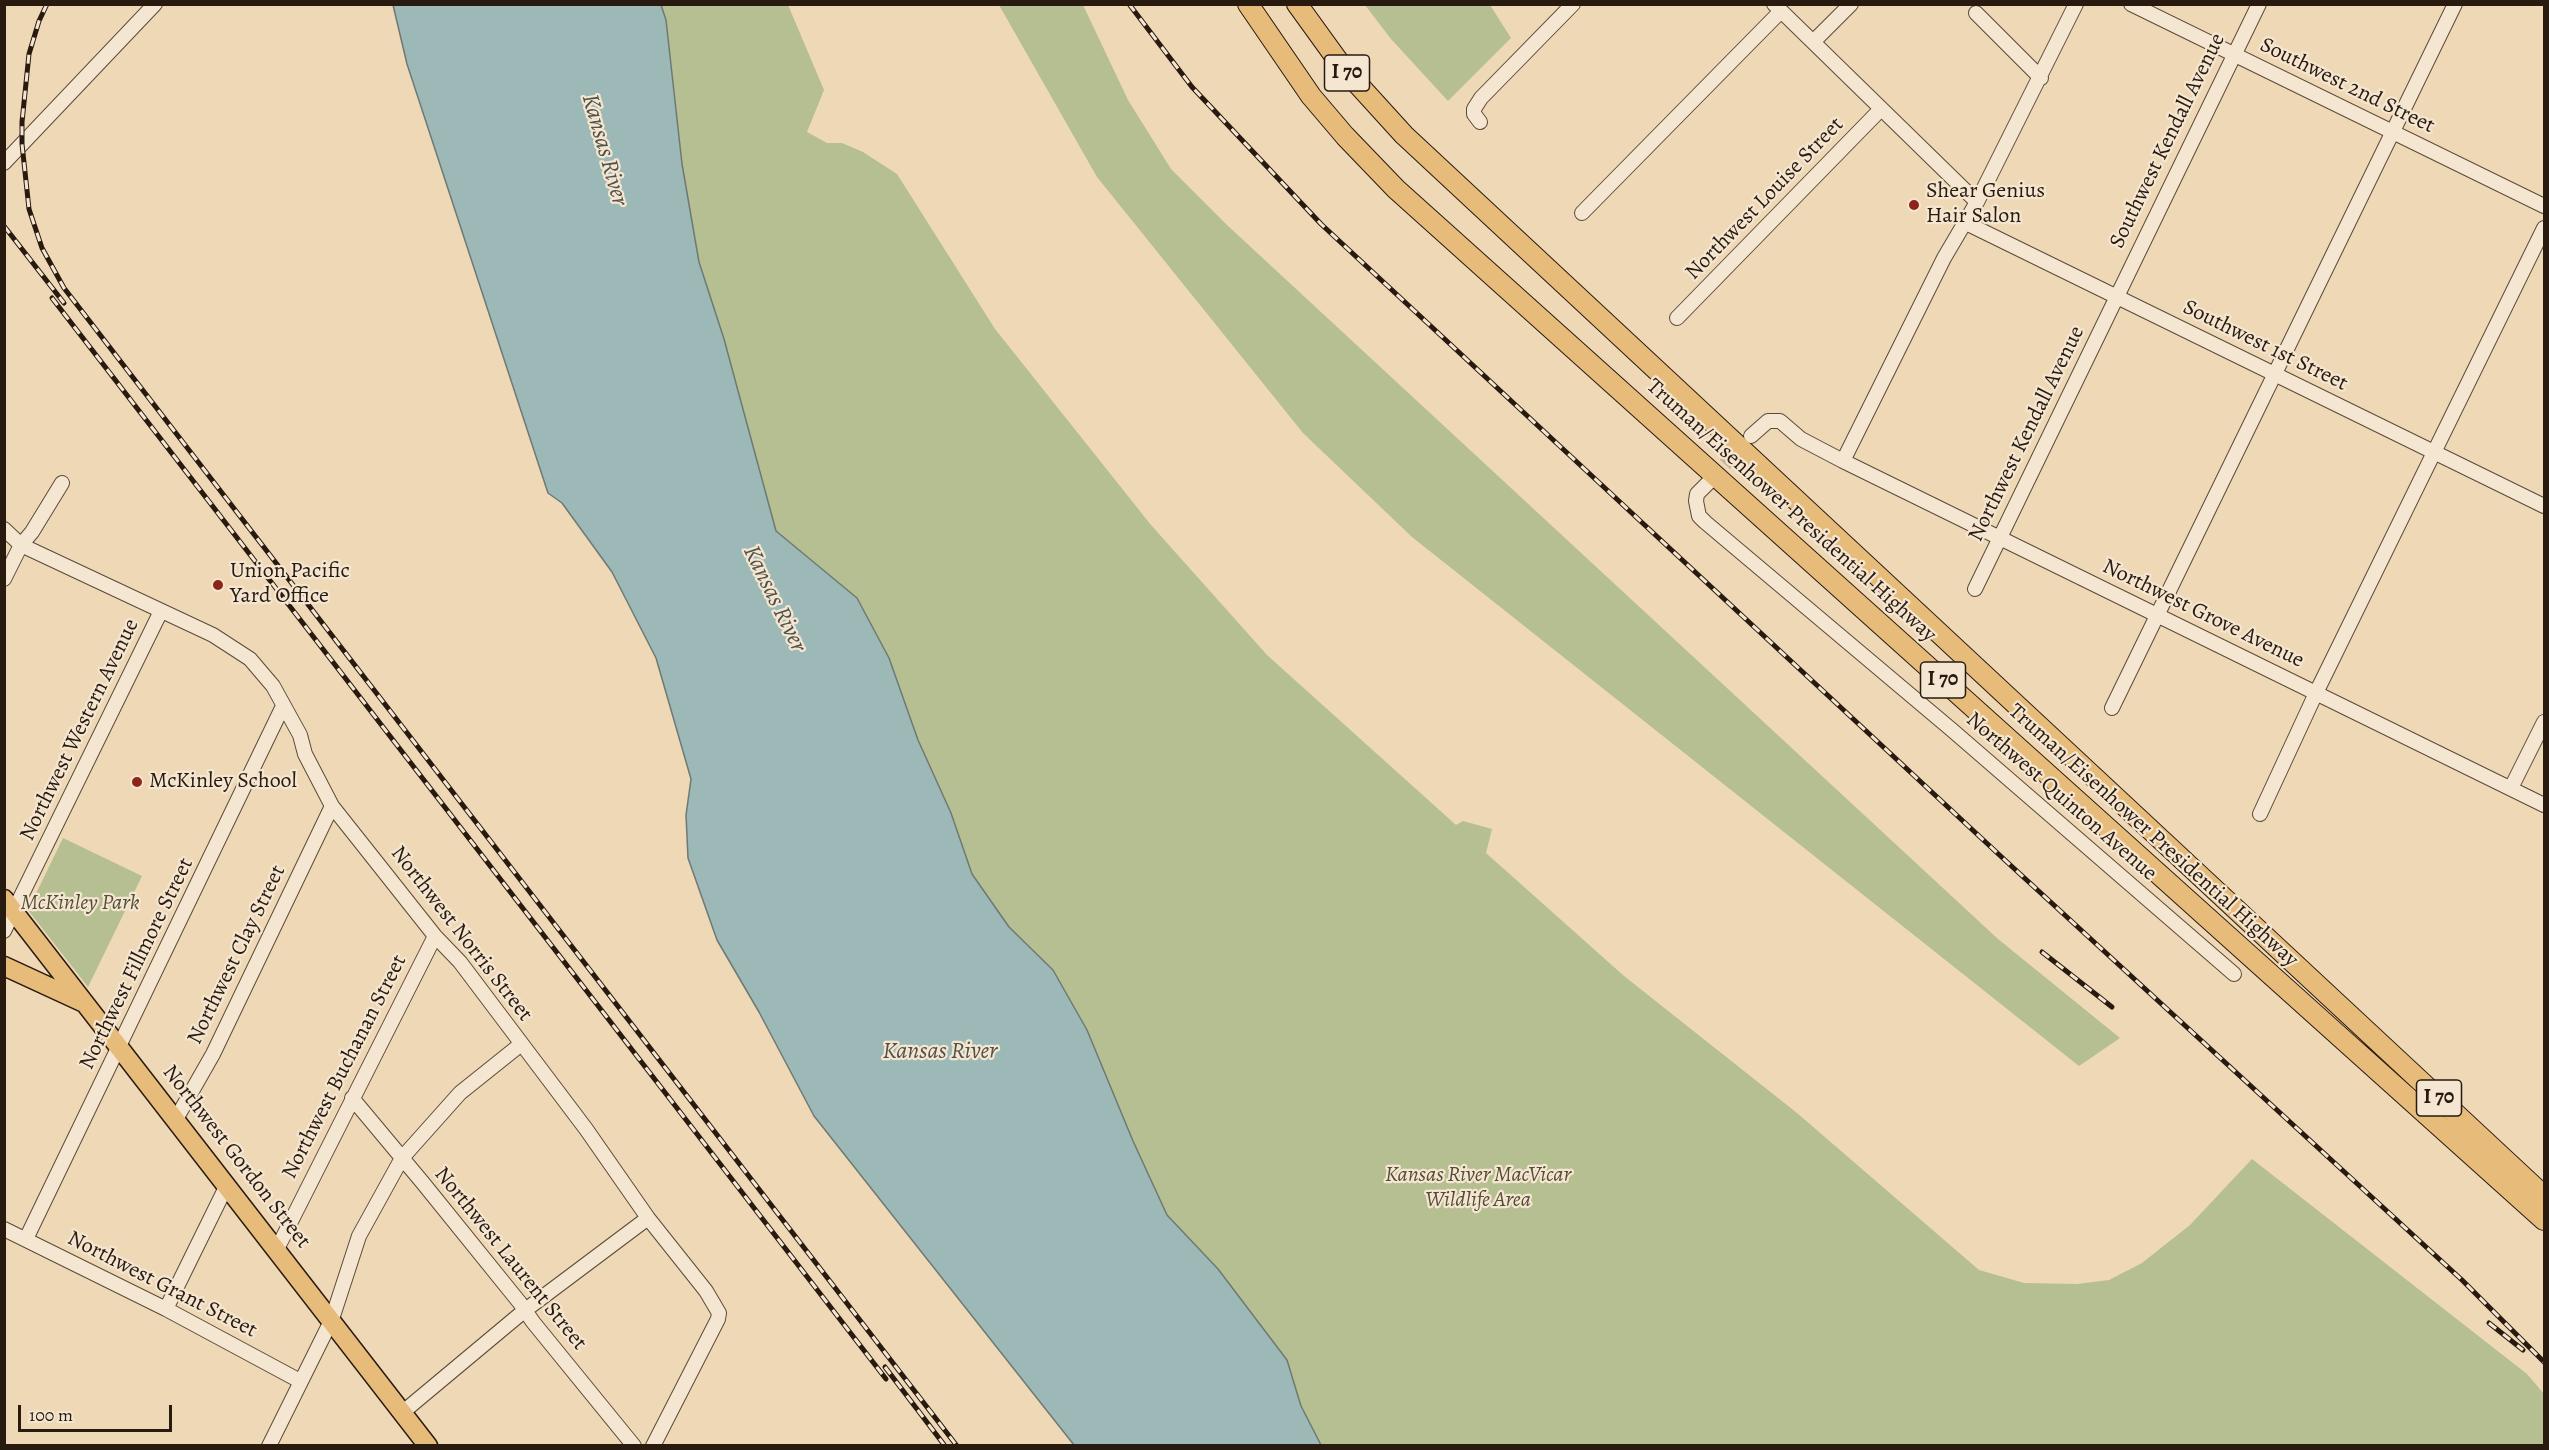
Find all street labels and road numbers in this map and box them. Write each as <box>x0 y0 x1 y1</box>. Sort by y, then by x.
street label: Southwest Kendall Avenue <box>2104 29 2232 253</box>
street label: Southwest 2nd Street <box>2255 32 2439 140</box>
road number: I 70 <box>1324 55 1370 91</box>
street label: Northwest Louise Street <box>1680 112 1850 286</box>
street label: Southwest 1st Street <box>2178 295 2352 397</box>
street label: Northwest Kendall Avenue <box>1963 322 2091 546</box>
street label: Truman/Eisenhower Presidential Highway <box>1641 374 1941 648</box>
street label: Northwest Grove Avenue <box>2098 554 2308 674</box>
street label: Northwest Western Avenue <box>15 615 145 845</box>
road number: I 70 <box>1920 662 1966 698</box>
street label: Truman/Eisenhower Presidential Highway <box>2003 699 2303 973</box>
street label: Northwest Quinton Avenue <box>1960 707 2162 887</box>
street label: Northwest Norris Street <box>384 841 538 1027</box>
street label: Northwest Fillmore Street <box>74 854 200 1074</box>
street label: Northwest Clay Street <box>182 861 292 1049</box>
street label: Northwest Buchanan Street <box>277 951 413 1183</box>
street label: Northwest Gordon Street <box>156 1060 316 1254</box>
road number: I 70 <box>2416 1080 2462 1116</box>
street label: Northwest Laurent Street <box>428 1162 592 1356</box>
street label: Northwest Grant Street <box>63 1226 261 1344</box>

